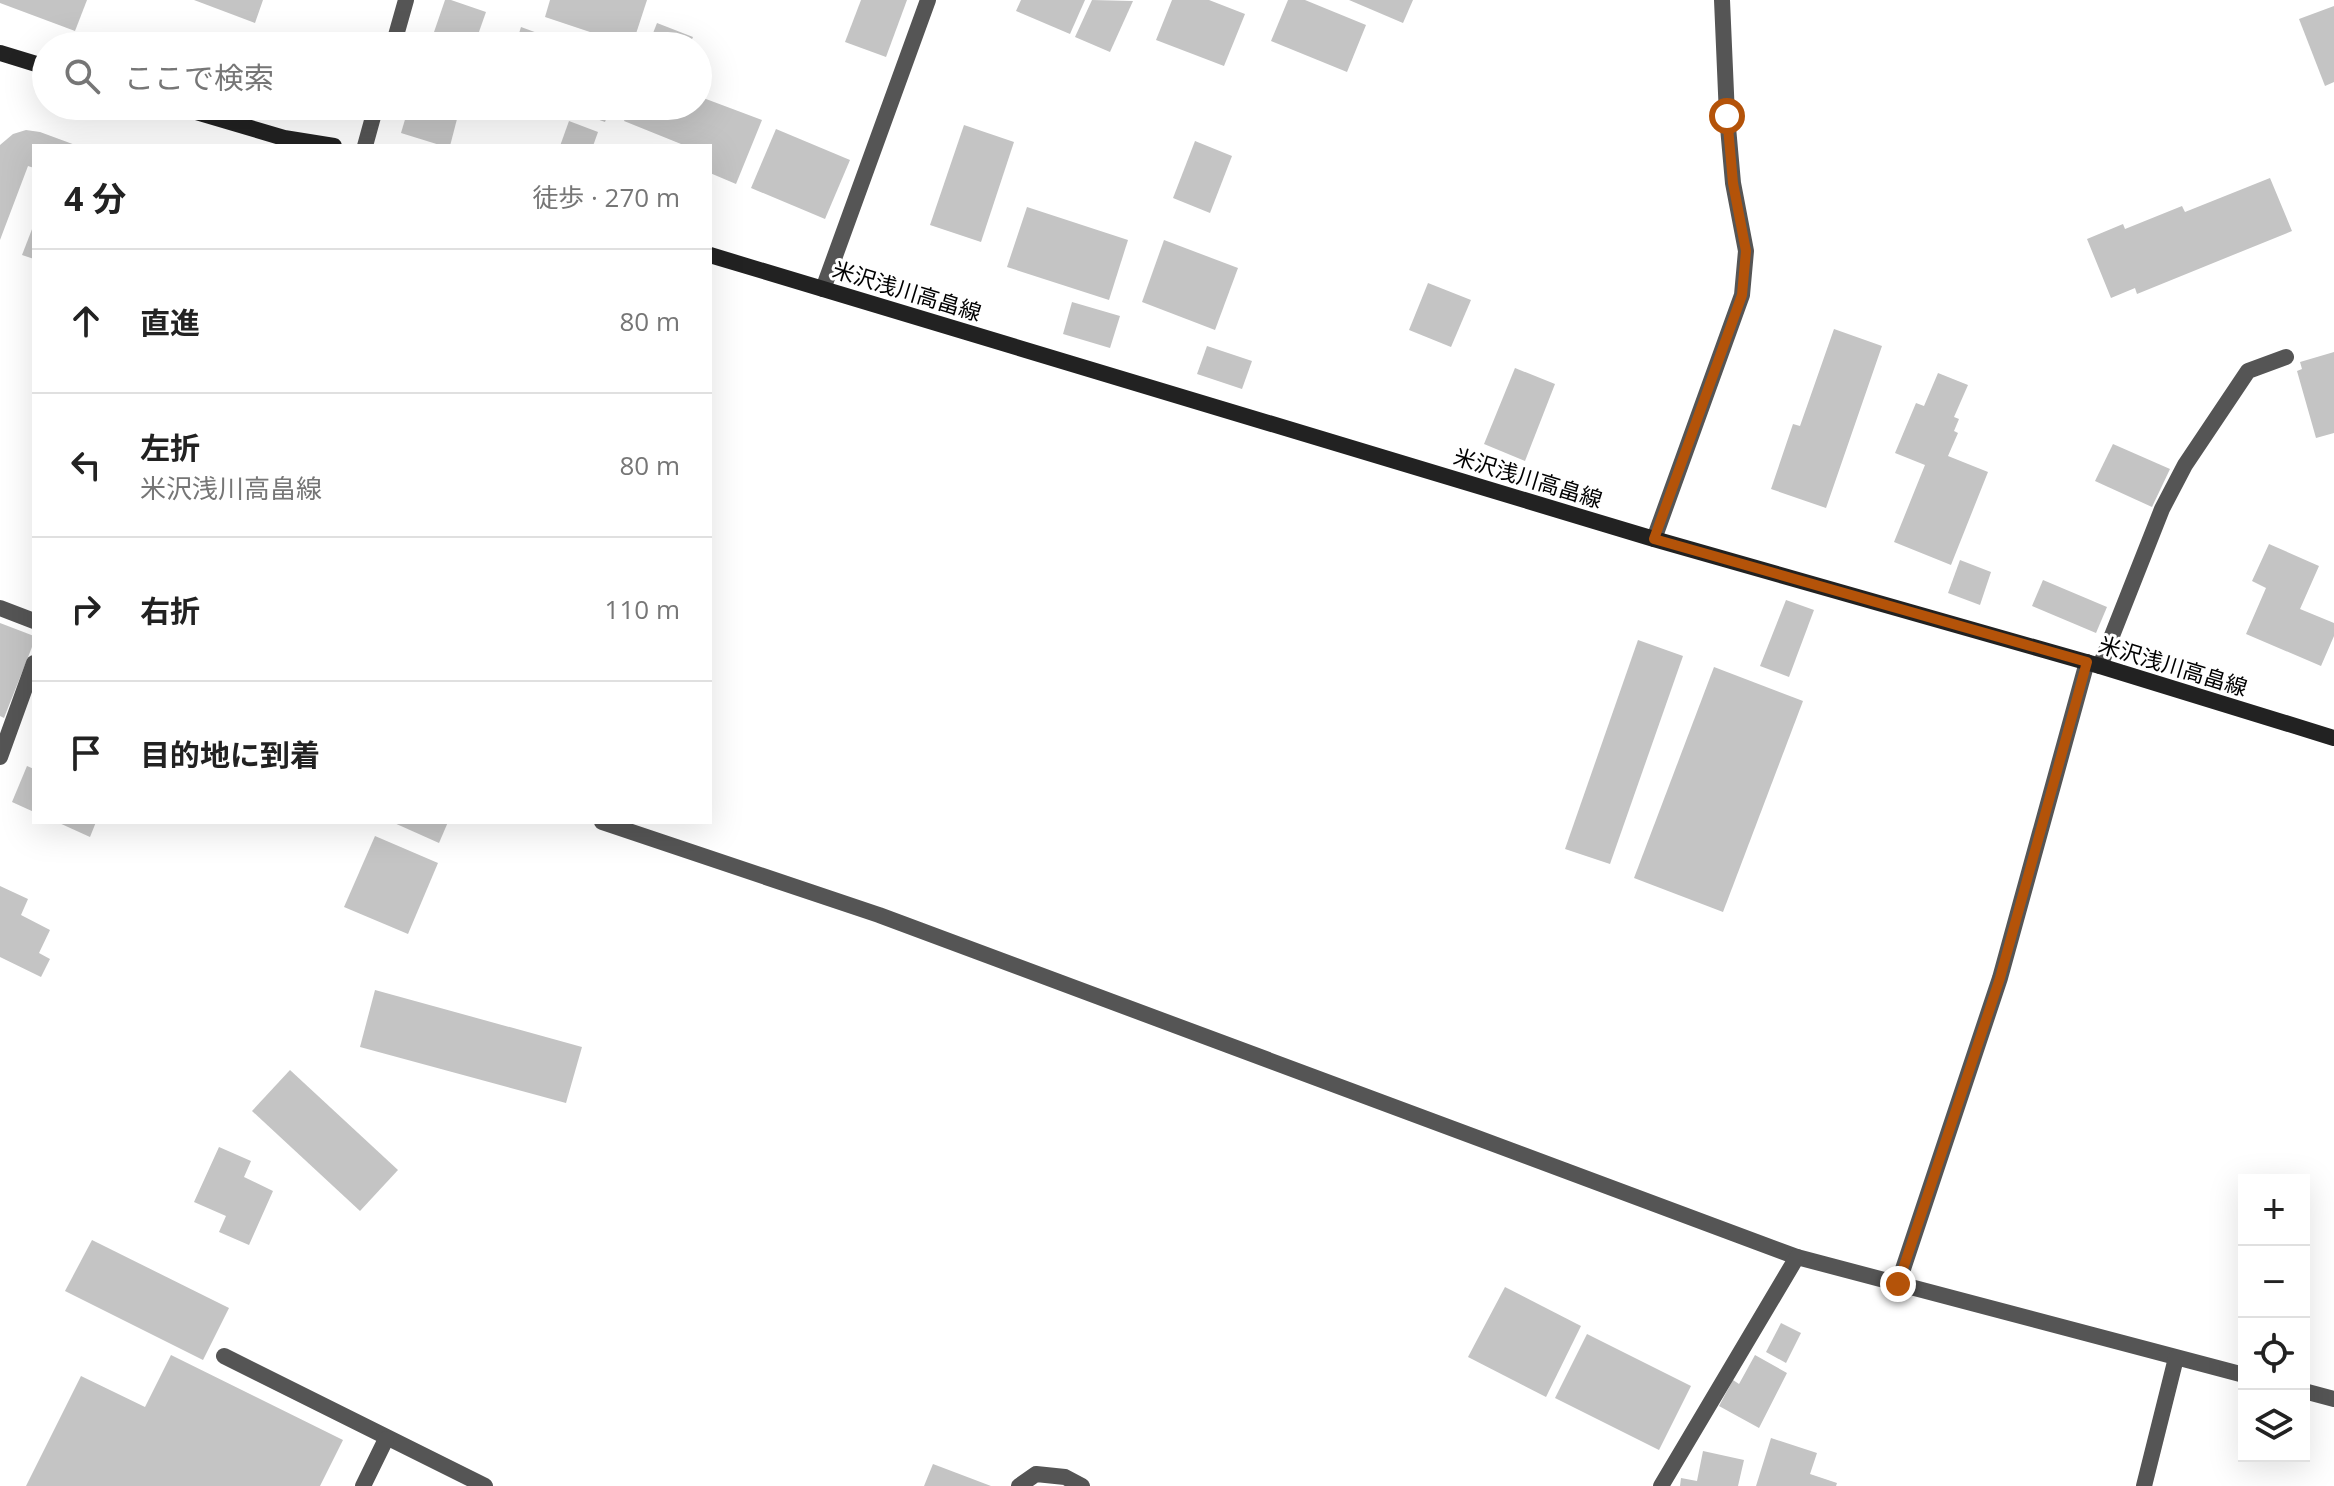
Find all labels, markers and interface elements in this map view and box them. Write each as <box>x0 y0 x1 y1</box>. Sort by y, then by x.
search box <box>32 32 712 120</box>
icon: search <box>60 54 104 98</box>
text: ここで検索 <box>124 57 274 98</box>
route start <box>1709 98 1745 134</box>
text: 4 分 <box>64 175 126 221</box>
text: 徒歩 · 270 m <box>532 179 680 215</box>
street label: 米沢浅川高畠線 <box>829 253 985 327</box>
icon: ahead <box>64 299 108 343</box>
text: 直進 <box>140 302 200 343</box>
text: 80 m <box>619 303 680 339</box>
text: 左折 <box>140 427 200 468</box>
street label: 米沢浅川高畠線 <box>1450 440 1606 514</box>
icon: left <box>64 443 108 487</box>
text: 80 m <box>619 447 680 483</box>
text: 米沢浅川高畠線 <box>140 470 322 506</box>
icon: right <box>64 587 108 631</box>
text: 右折 <box>140 590 200 631</box>
text: 110 m <box>605 591 680 627</box>
street label: 米沢浅川高畠線 <box>2095 628 2251 702</box>
icon: arrive <box>64 731 108 775</box>
text: 目的地に到着 <box>140 734 320 775</box>
map controls <box>2238 1174 2310 1462</box>
button: + <box>2238 1174 2310 1246</box>
button: − <box>2238 1246 2310 1318</box>
route end <box>1880 1266 1916 1302</box>
button: locate <box>2238 1318 2310 1390</box>
button: layers <box>2238 1390 2310 1462</box>

